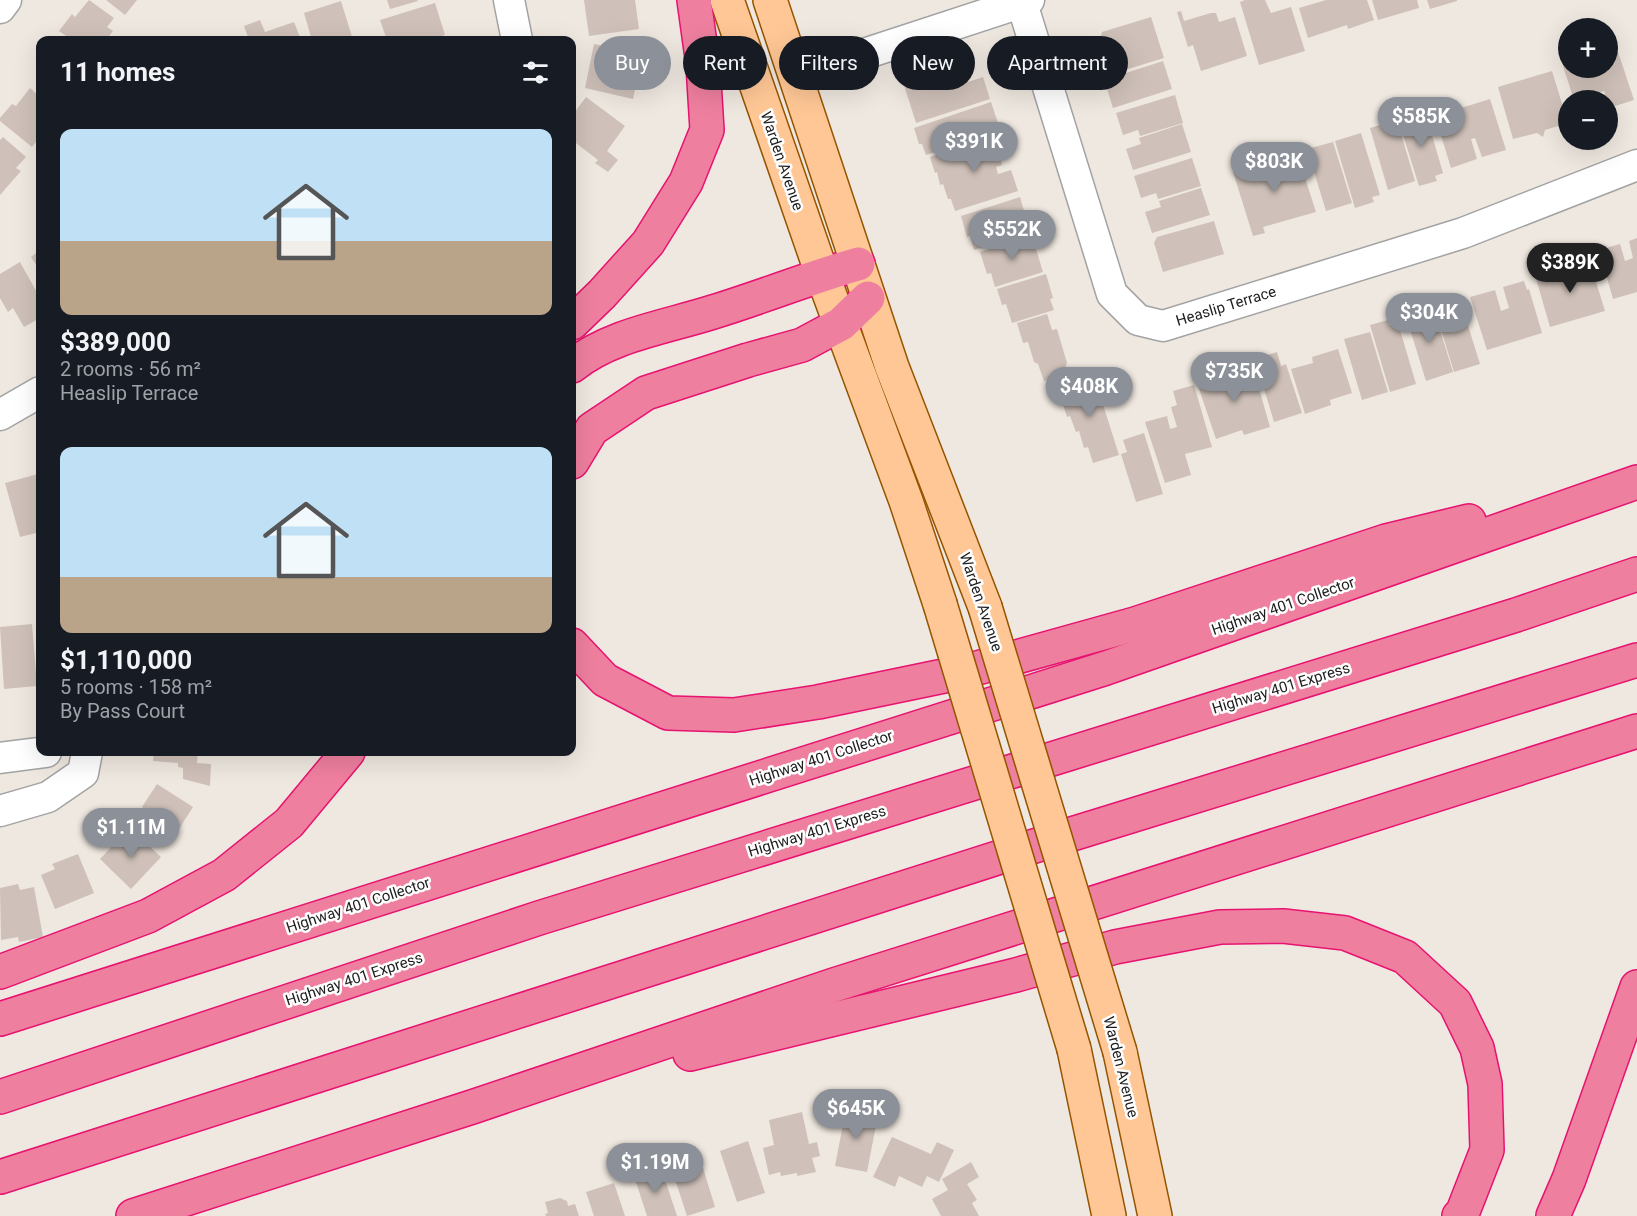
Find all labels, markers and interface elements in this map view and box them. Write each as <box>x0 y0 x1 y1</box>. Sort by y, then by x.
map controls <box>1558 18 1618 150</box>
button: + <box>1558 18 1618 78</box>
chip: Buy <box>594 36 671 90</box>
chip: Rent <box>683 36 767 90</box>
chip: Filters <box>779 36 879 90</box>
chip: New <box>891 36 975 90</box>
chip: Apartment <box>987 36 1128 90</box>
icon: filters <box>519 56 552 89</box>
text: 11 homes <box>60 57 175 87</box>
button: − <box>1558 90 1618 150</box>
pin: $585K <box>1379 97 1463 148</box>
text: $585K <box>1392 104 1450 128</box>
street label: Warden Avenue <box>757 109 807 213</box>
pin: $391K <box>932 122 1016 173</box>
text: $391K <box>945 129 1003 153</box>
pin: $803K <box>1232 142 1316 193</box>
text: $803K <box>1245 149 1303 173</box>
icon: home <box>252 168 360 276</box>
pin: $552K <box>970 210 1054 261</box>
text: $552K <box>983 217 1041 241</box>
pin: $389K <box>1528 243 1612 294</box>
text: $389K <box>1541 250 1599 274</box>
street label: Heaslip Terrace <box>1174 282 1278 330</box>
pin: $304K <box>1387 293 1471 344</box>
text: $304K <box>1400 300 1458 324</box>
text: $389,000 <box>60 327 171 357</box>
pin: $735K <box>1192 352 1276 403</box>
text: 2 rooms · 56 m² <box>60 357 201 381</box>
text: $735K <box>1205 359 1263 383</box>
pin: $408K <box>1047 367 1131 418</box>
text: $408K <box>1060 374 1118 398</box>
text: Heaslip Terrace <box>60 381 198 405</box>
icon: home <box>252 486 360 594</box>
street label: Warden Avenue <box>956 550 1006 654</box>
street label: Highway 401 Collector <box>1209 573 1357 639</box>
text: $1,110,000 <box>60 645 192 675</box>
street label: Highway 401 Express <box>1210 658 1352 718</box>
text: 5 rooms · 158 m² <box>60 675 212 699</box>
text: By Pass Court <box>60 699 185 723</box>
street label: Highway 401 Collector <box>747 726 895 790</box>
street label: Highway 401 Express <box>746 801 888 861</box>
pin: $1.11M <box>82 808 180 859</box>
text: $1.11M <box>96 815 166 839</box>
street label: Highway 401 Collector <box>284 873 432 937</box>
street label: Highway 401 Express <box>283 948 425 1010</box>
street label: Warden Avenue <box>1100 1015 1142 1120</box>
pin: $645K <box>814 1089 898 1140</box>
text: $645K <box>827 1096 885 1120</box>
pin: $1.19M <box>606 1143 704 1194</box>
text: $1.19M <box>620 1150 690 1174</box>

